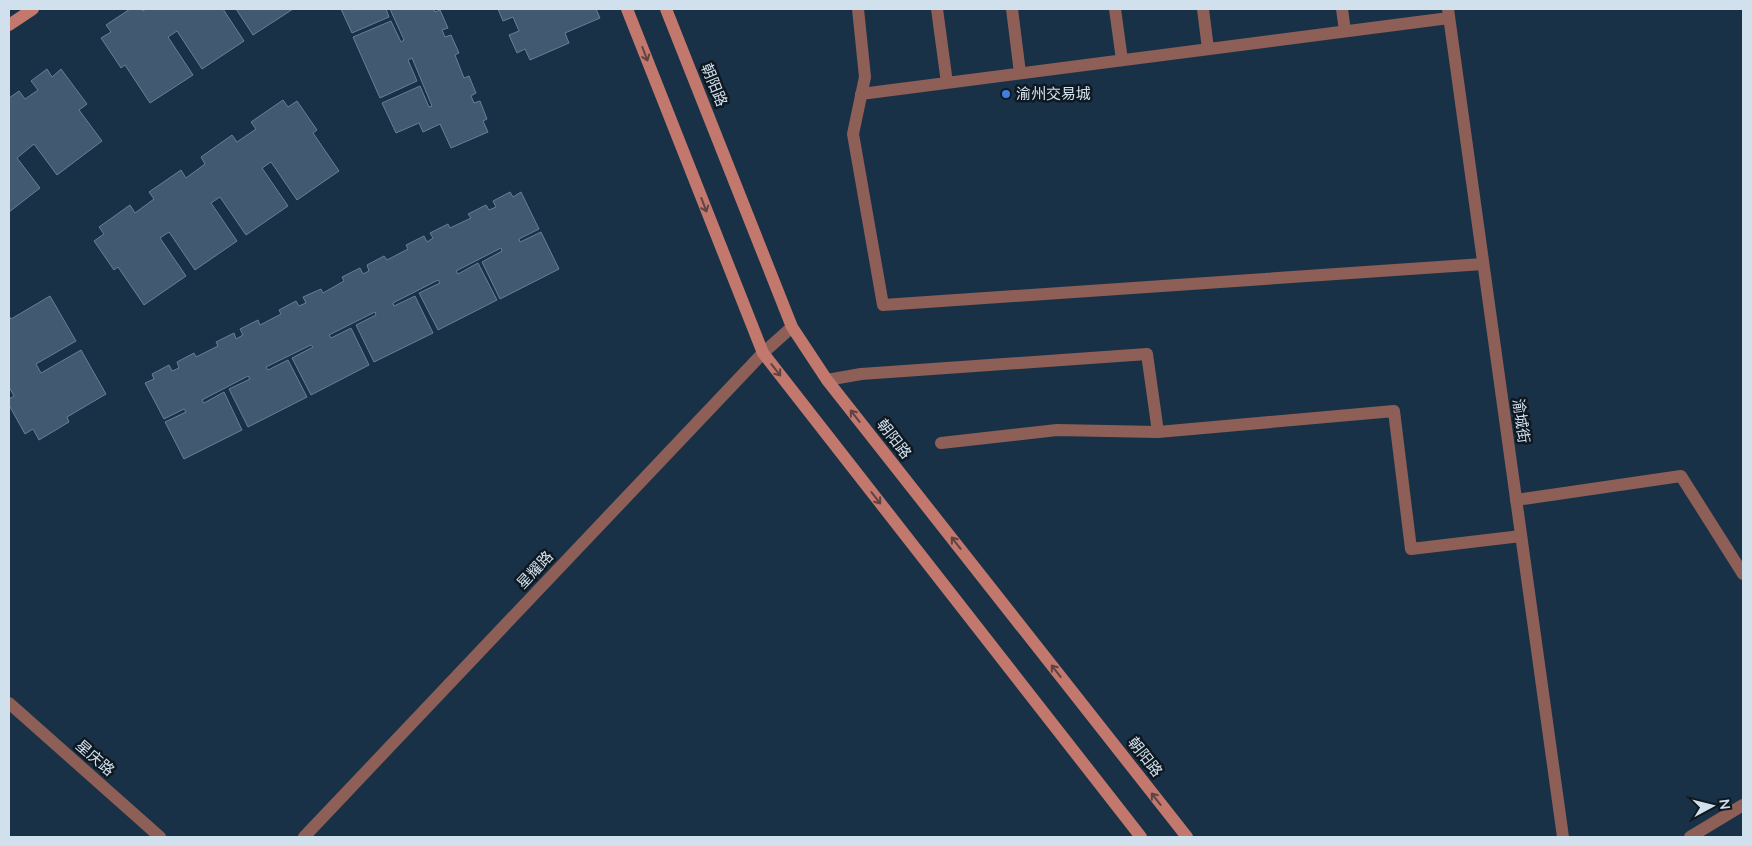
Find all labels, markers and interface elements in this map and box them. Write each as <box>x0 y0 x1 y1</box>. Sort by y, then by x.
one-way arrow <box>641 46 650 61</box>
street label: 朝阳路 <box>696 60 732 110</box>
place label: 渝州交易城 <box>1016 84 1091 104</box>
marker: 渝州交易城 <box>1000 88 1012 100</box>
one-way arrow <box>700 197 710 212</box>
one-way arrow <box>770 363 781 376</box>
street label: 渝城街 <box>1508 397 1534 445</box>
one-way arrow <box>850 409 861 422</box>
street label: 朝阳路 <box>872 415 916 463</box>
one-way arrow <box>870 491 881 504</box>
one-way arrow <box>950 537 961 550</box>
street label: 星耀路 <box>512 547 558 593</box>
one-way arrow <box>1051 664 1061 678</box>
street label: 朝阳路 <box>1123 733 1167 781</box>
street label: 星庆路 <box>71 736 119 780</box>
north arrow <box>1687 781 1737 831</box>
one-way arrow <box>1151 793 1162 806</box>
text: N <box>1714 798 1734 811</box>

